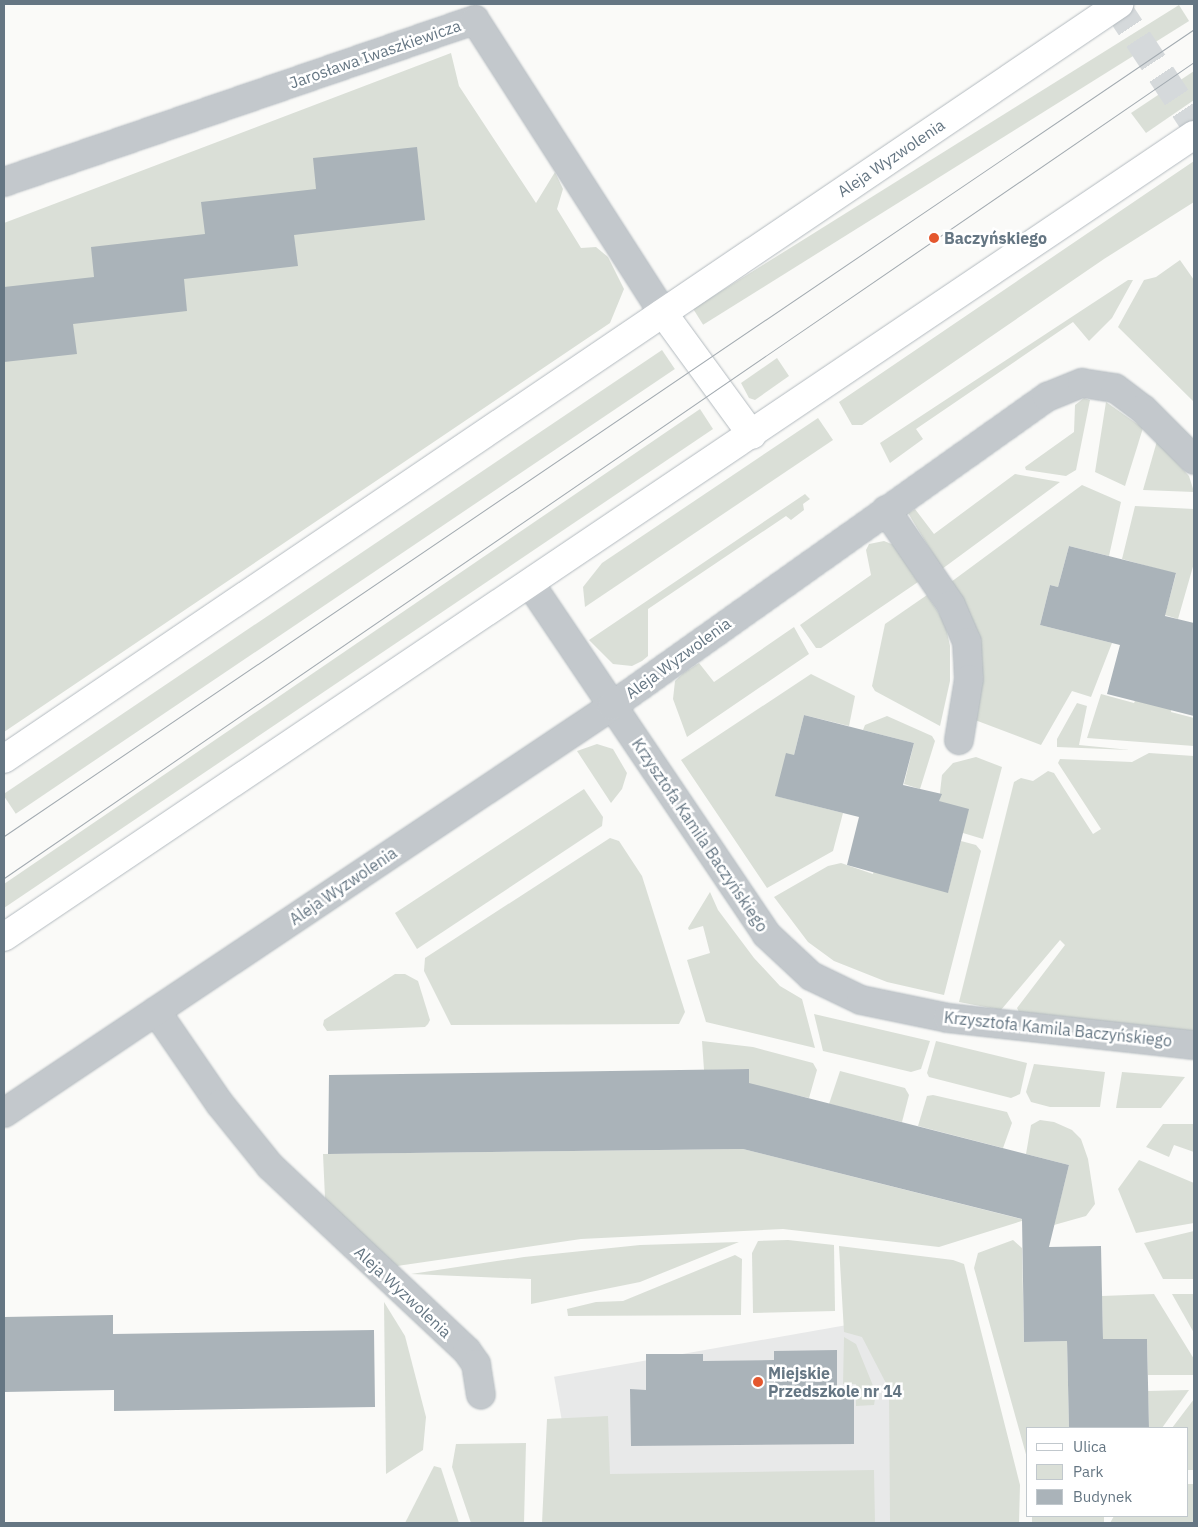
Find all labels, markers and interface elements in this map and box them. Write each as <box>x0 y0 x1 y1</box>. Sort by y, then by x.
street label: Jarosława Iwaszkiewicza <box>287 16 463 92</box>
street label: Aleja Wyzwolenia <box>834 115 948 201</box>
place label: Baczyńskiego <box>944 228 1047 248</box>
marker: Baczyńskiego <box>928 232 940 244</box>
street label: Aleja Wyzwolenia <box>622 613 734 703</box>
street label: Krzysztofa Kamila Baczyńskiego <box>628 735 772 935</box>
street label: Aleja Wyzwolenia <box>286 843 400 929</box>
street label: Krzysztofa Kamila Baczyńskiego <box>943 1007 1173 1051</box>
street label: Aleja Wyzwolenia <box>351 1242 455 1342</box>
place label: Miejskie Przedszkole nr 14 <box>768 1363 902 1401</box>
marker: Miejskie Przedszkole nr 14 <box>752 1376 764 1388</box>
legend <box>1026 1427 1188 1517</box>
text: Ulica <box>1073 1437 1107 1456</box>
text: Park <box>1073 1462 1103 1481</box>
text: Budynek <box>1073 1487 1132 1506</box>

